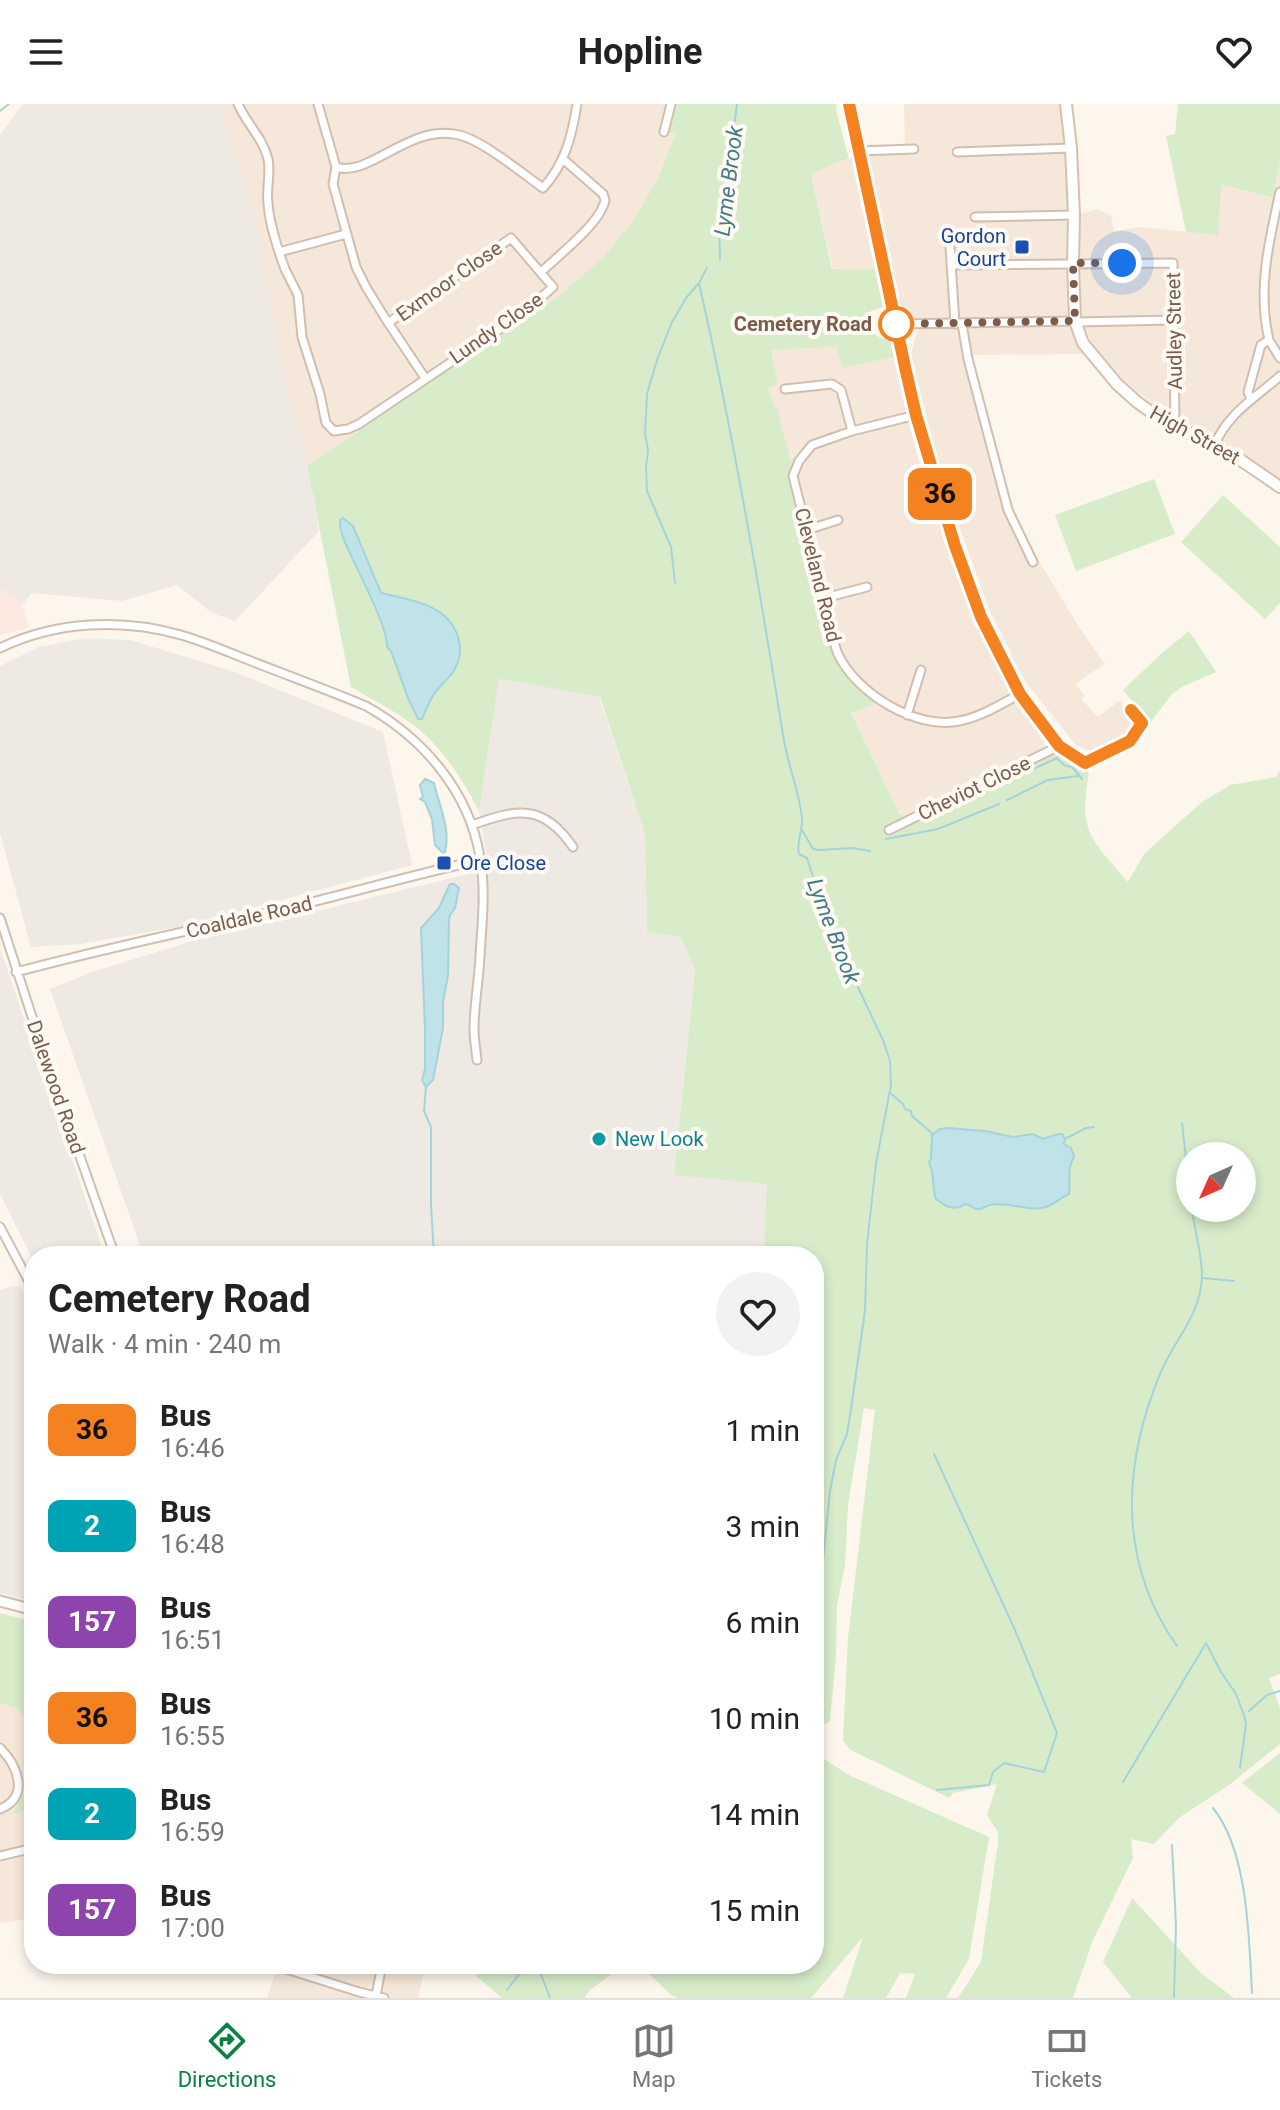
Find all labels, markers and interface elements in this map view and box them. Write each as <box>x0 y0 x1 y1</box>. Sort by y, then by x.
icon: menu <box>24 30 68 74</box>
icon: heart <box>1212 30 1256 74</box>
text: Hopline <box>578 31 702 73</box>
water label: Lyme Brook <box>709 123 748 238</box>
place label: Gordon Court <box>941 224 1006 271</box>
street label: Exmoor Close <box>391 236 507 326</box>
marker: Gordon Court <box>1013 238 1031 256</box>
your location <box>1102 243 1142 283</box>
street label: Audley Street <box>1161 272 1187 390</box>
street label: Lundy Close <box>445 287 547 369</box>
marker: Cemetery Road <box>879 307 913 341</box>
place label: Cemetery Road <box>734 312 872 336</box>
street label: High Street <box>1146 400 1244 470</box>
line badge: 36 <box>904 468 976 520</box>
text: 36 <box>924 477 956 510</box>
street label: Cleveland Road <box>790 505 846 645</box>
street label: Cheviot Close <box>914 750 1034 826</box>
place label: Ore Close <box>460 851 546 875</box>
marker: Ore Close <box>435 854 453 872</box>
water label: Lyme Brook <box>802 875 866 989</box>
street label: Coaldale Road <box>184 891 314 943</box>
street label: Dalewood Road <box>22 1017 90 1157</box>
place label: New Look <box>615 1127 704 1151</box>
marker: New Look <box>590 1130 608 1148</box>
north arrow <box>1176 1142 1256 1222</box>
map controls <box>1176 1142 1256 1222</box>
button: heart <box>716 1272 800 1356</box>
text: Cemetery Road <box>48 1277 311 1321</box>
text: Walk · 4 min · 240 m <box>48 1329 281 1359</box>
text: Bus <box>160 1398 211 1433</box>
text: 36 <box>76 1413 108 1446</box>
text: 1 min <box>726 1413 800 1448</box>
text: 16:46 <box>160 1433 225 1463</box>
text: Bus <box>160 1494 211 1529</box>
text: 2 <box>84 1509 100 1542</box>
text: 3 min <box>726 1509 800 1544</box>
text: 16:48 <box>160 1529 225 1559</box>
text: Bus <box>160 1590 211 1625</box>
text: 157 <box>68 1605 116 1638</box>
text: 6 min <box>726 1605 800 1640</box>
text: 16:51 <box>160 1625 225 1655</box>
text: Bus <box>160 1686 211 1721</box>
text: 36 <box>76 1701 108 1734</box>
text: 10 min <box>709 1701 800 1736</box>
text: 16:55 <box>160 1721 225 1751</box>
text: Bus <box>160 1782 211 1817</box>
text: 2 <box>84 1797 100 1830</box>
text: 14 min <box>709 1797 800 1832</box>
text: 16:59 <box>160 1817 225 1847</box>
text: Bus <box>160 1878 211 1913</box>
text: 157 <box>68 1893 116 1926</box>
text: 15 min <box>709 1893 800 1928</box>
text: 17:00 <box>160 1913 225 1943</box>
tab: Directions <box>178 2019 276 2092</box>
tab: Map <box>632 2019 676 2092</box>
tab: Tickets <box>1031 2019 1102 2092</box>

